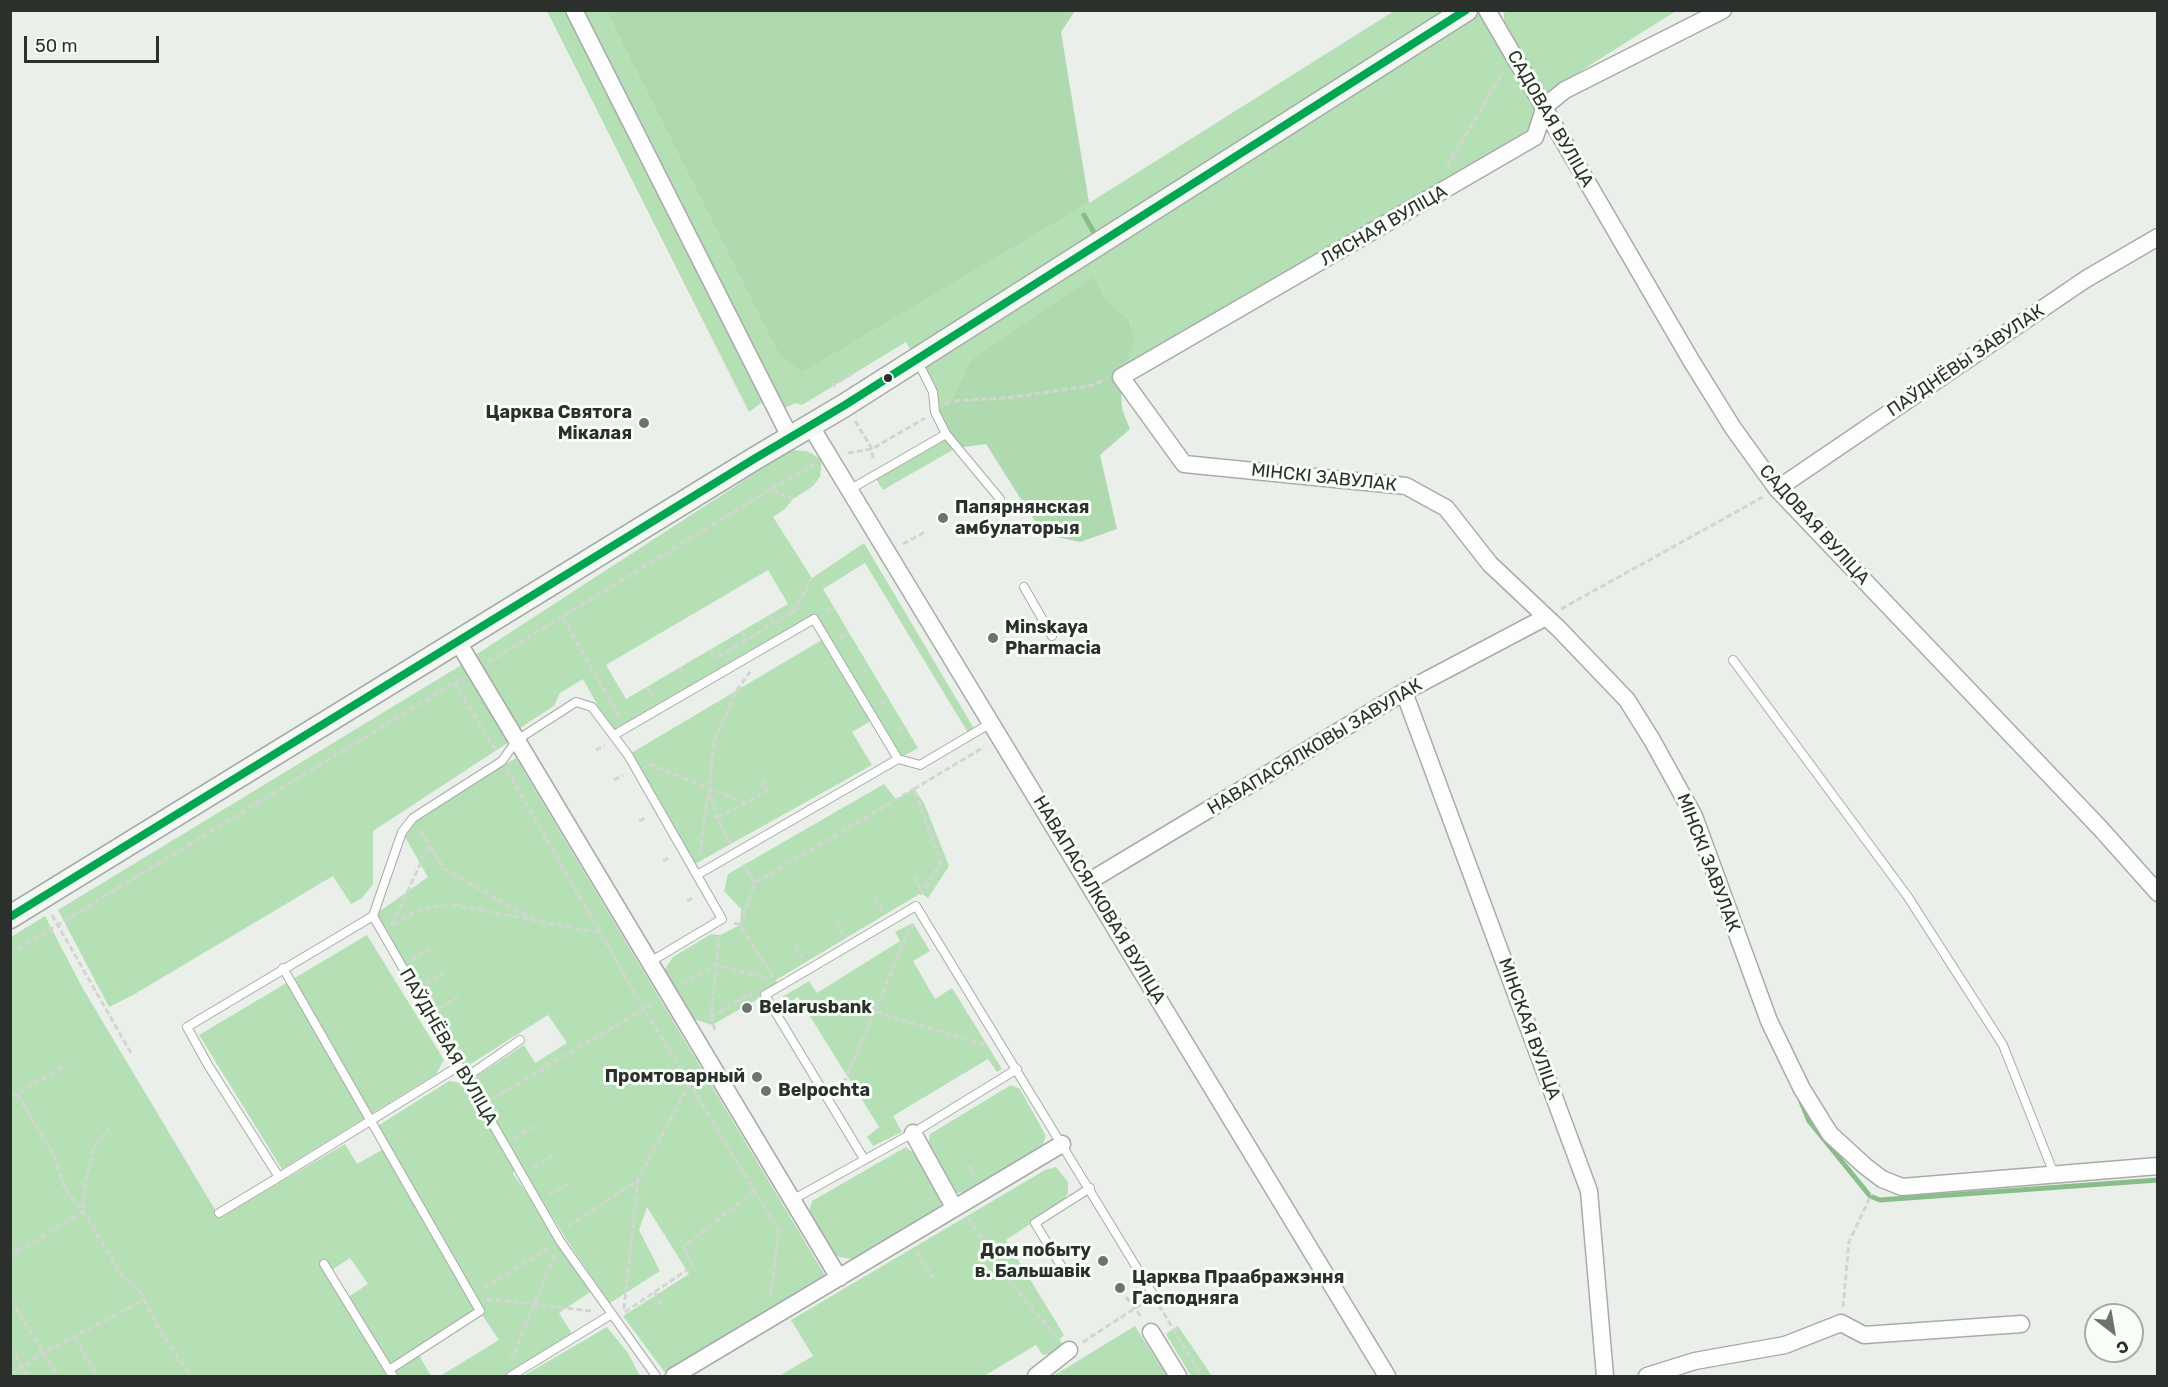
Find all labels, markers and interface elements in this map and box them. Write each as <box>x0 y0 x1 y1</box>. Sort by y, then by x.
scale bar <box>27 24 162 62</box>
text: 50 m <box>35 35 78 57</box>
street label: САДОВАЯ ВУЛІЦА <box>1502 47 1598 191</box>
street label: ЛЯСНАЯ ВУЛІЦА <box>1317 181 1451 271</box>
street label: ПАЎДНЁВЫ ЗАВУЛАК <box>1883 300 2049 422</box>
unlabelled marker <box>882 372 894 384</box>
place label: Царква Святога Мікалая <box>486 402 632 444</box>
marker: Царква Святога Мікалая <box>637 416 651 430</box>
street label: МІНСКІ ЗАВУЛАК <box>1250 460 1398 496</box>
street label: САДОВАЯ ВУЛІЦА <box>1754 460 1874 590</box>
place label: Папярнянская амбулаторыя <box>955 497 1089 540</box>
marker: Папярнянская амбулаторыя <box>936 511 950 525</box>
place label: Minskaya Pharmacia <box>1005 617 1101 660</box>
marker: Minskaya Pharmacia <box>986 631 1000 645</box>
street label: НАВАПАСЯЛКОВЫ ЗАВУЛАК <box>1204 674 1426 820</box>
street label: МІНСКІ ЗАВУЛАК <box>1672 791 1744 935</box>
street label: НАВАПАСЯЛКОВАЯ ВУЛІЦА <box>1028 792 1170 1008</box>
street label: МІНСКАЯ ВУЛІЦА <box>1493 955 1565 1103</box>
street label: ПАЎДНЁВАЯ ВУЛІЦА <box>394 965 502 1129</box>
place label: Belarusbank <box>759 997 872 1019</box>
marker: Belarusbank <box>740 1001 754 1015</box>
place label: Промтоварный <box>605 1066 745 1088</box>
marker: Промтоварный <box>750 1070 764 1084</box>
place label: Belpochta <box>778 1080 870 1102</box>
marker: Belpochta <box>759 1084 773 1098</box>
place label: Дом побыту в. Бальшавік <box>975 1240 1091 1282</box>
marker: Дом побыту в. Бальшавік <box>1096 1254 1110 1268</box>
place label: Царква Праабражэння Гасподняга <box>1132 1267 1344 1310</box>
marker: Царква Праабражэння Гасподняга <box>1113 1281 1127 1295</box>
north arrow <box>2084 1303 2144 1363</box>
text: С <box>2113 1336 2132 1358</box>

